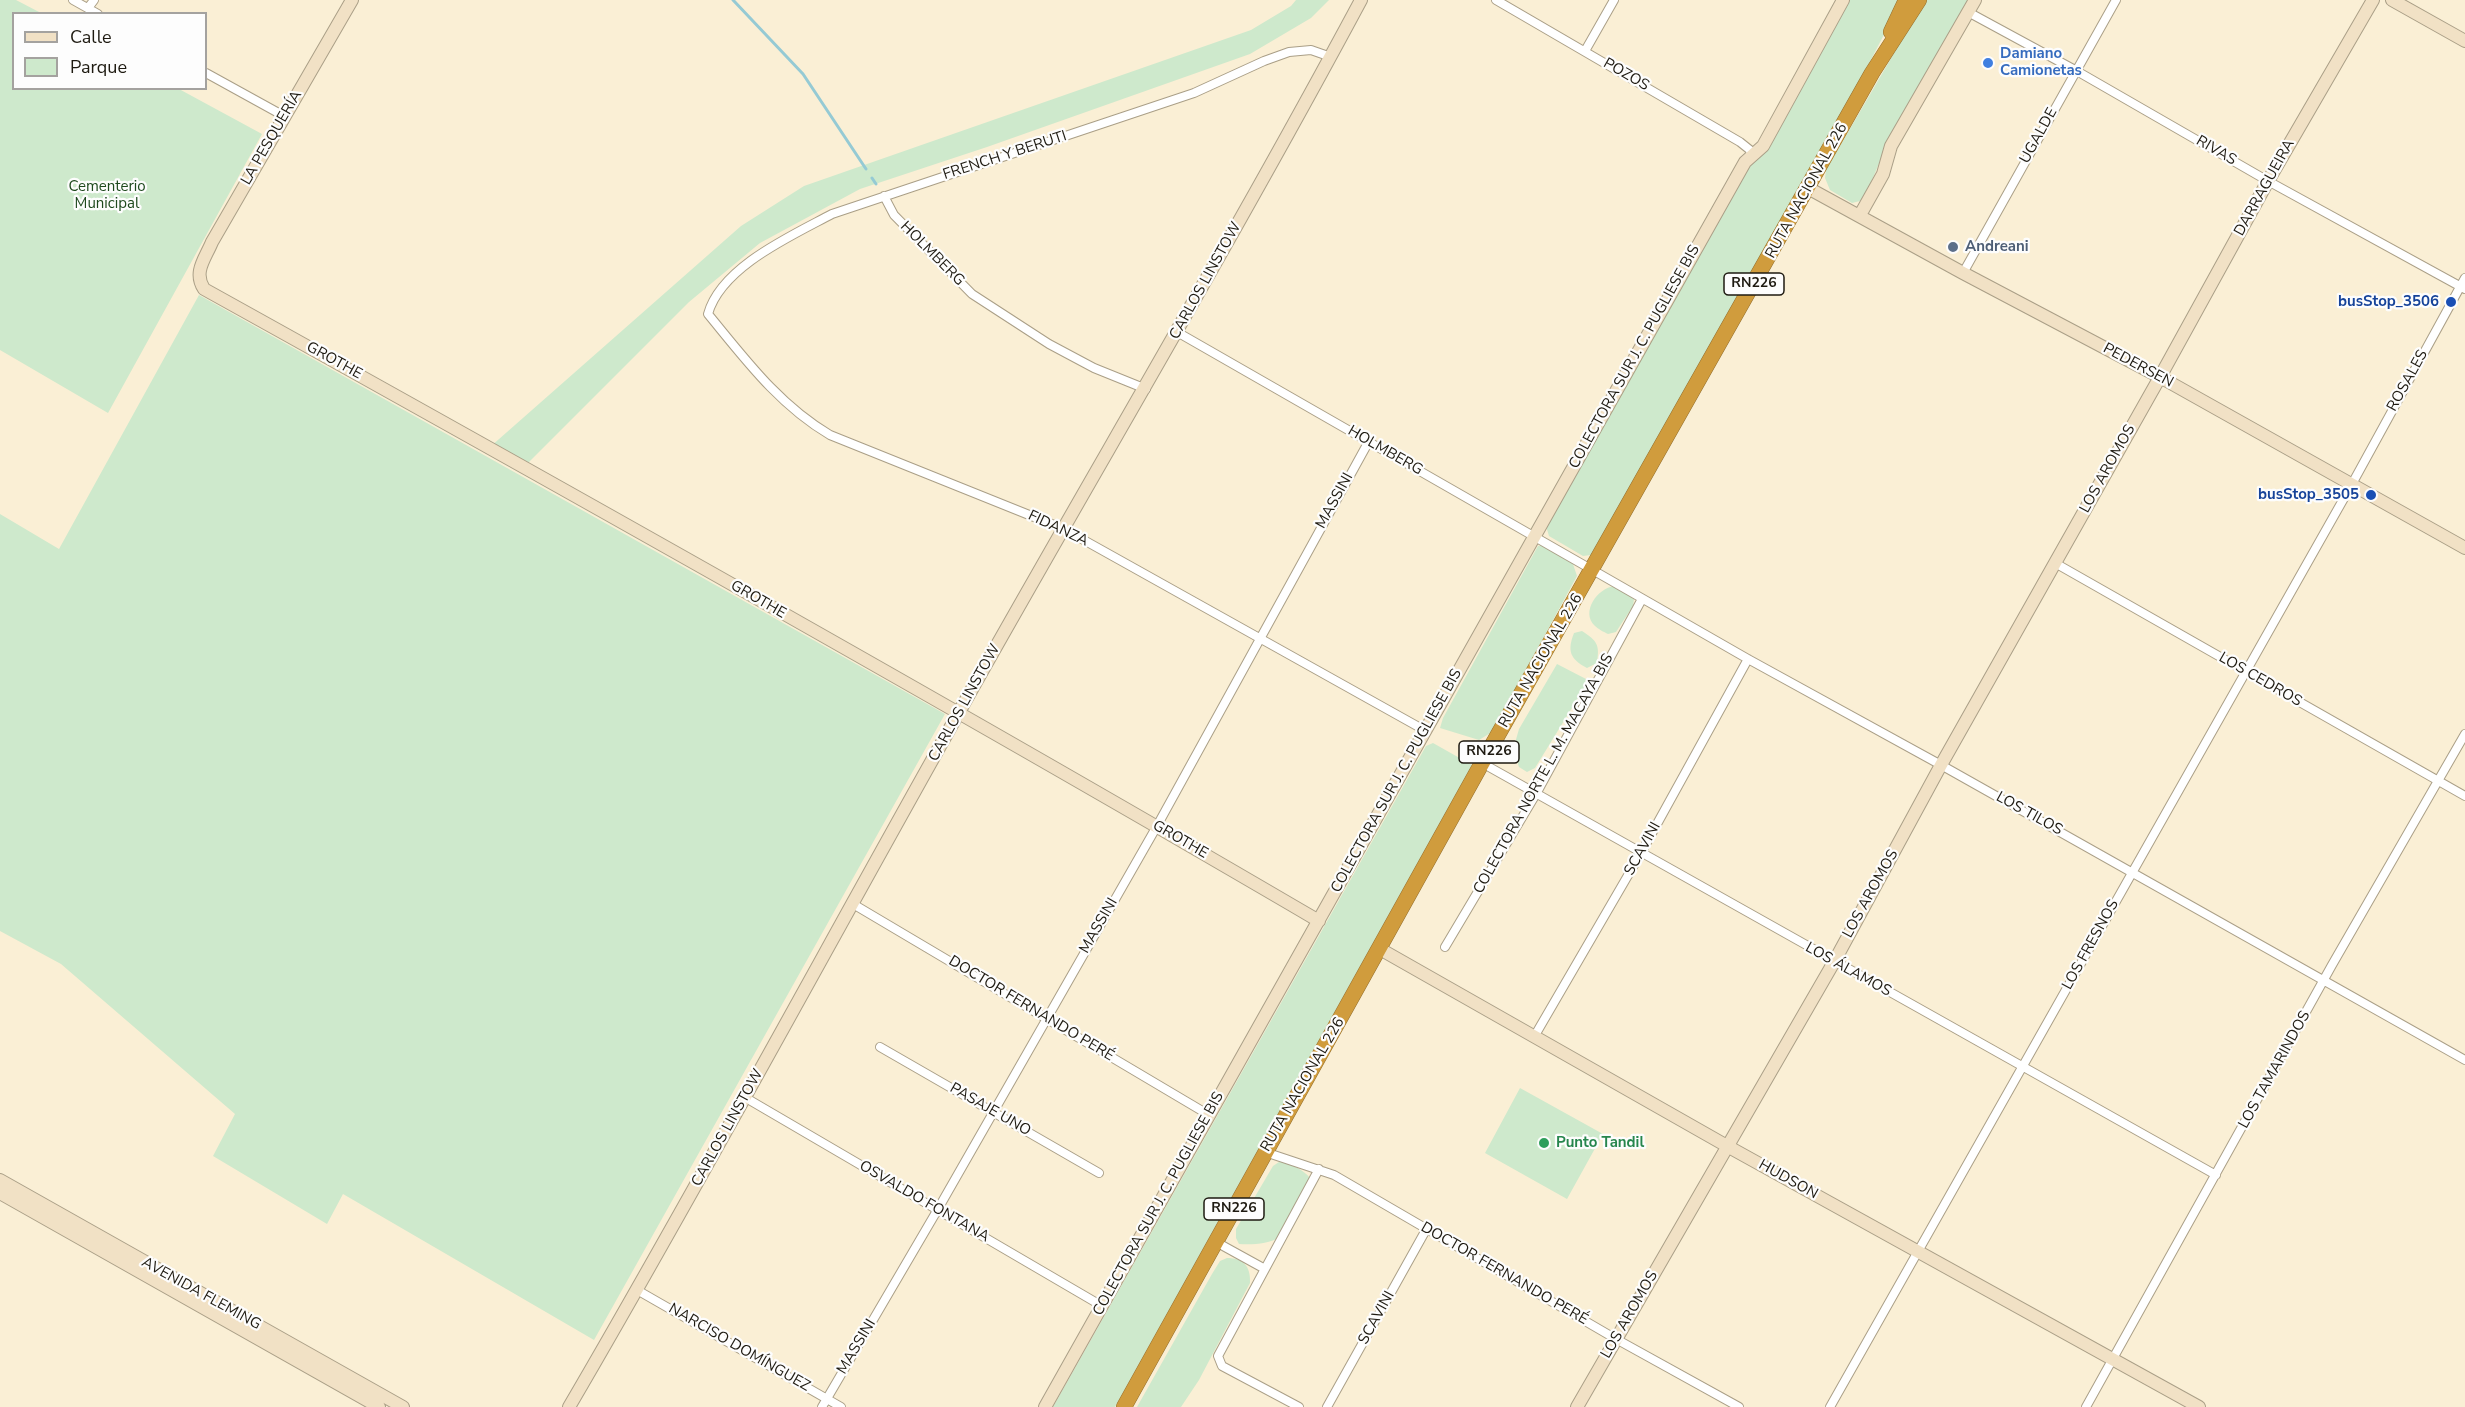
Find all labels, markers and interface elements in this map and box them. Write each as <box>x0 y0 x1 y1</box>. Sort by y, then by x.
legend <box>12 12 207 90</box>
text: Calle <box>70 25 112 49</box>
place label: Damiano Camionetas <box>2000 45 2082 80</box>
text: Parque <box>70 55 127 79</box>
street label: POZOS <box>1600 55 1652 95</box>
marker: Damiano Camionetas <box>1981 56 1995 70</box>
street label: LA PESQUERÍA <box>238 88 306 188</box>
street label: UGALDE <box>2016 105 2062 167</box>
street label: RUTA NACIONAL 226 <box>1762 120 1852 262</box>
street label: FRENCH Y BERUTI <box>941 128 1069 184</box>
street label: RIVAS <box>2193 132 2239 170</box>
street label: DARRAGUEIRA <box>2231 137 2299 239</box>
park label: Cementerio Municipal <box>68 178 146 213</box>
street label: HOLMBERG <box>896 218 968 290</box>
street label: CARLOS LINSTOW <box>1166 219 1246 343</box>
place label: Andreani <box>1965 238 2029 256</box>
marker: Andreani <box>1946 240 1960 254</box>
street label: COLECTORA SUR J. C. PUGLIESE BIS <box>1566 242 1704 472</box>
road number: RN226 <box>1724 273 1784 295</box>
place label: busStop_3506 <box>2338 293 2439 311</box>
marker: busStop_3506 <box>2444 295 2458 309</box>
street label: GROTHE <box>303 338 365 384</box>
street label: PEDERSEN <box>2100 340 2176 392</box>
street label: ROSALES <box>2384 347 2432 415</box>
street label: HOLMBERG <box>1344 422 1426 480</box>
street label: LOS AROMOS <box>2076 422 2140 516</box>
street label: MASSINI <box>1312 470 1358 532</box>
place label: busStop_3505 <box>2258 486 2359 504</box>
marker: busStop_3505 <box>2364 488 2378 502</box>
street label: FIDANZA <box>1025 507 1091 551</box>
street label: GROTHE <box>727 577 789 623</box>
street label: RUTA NACIONAL 226 <box>1495 591 1587 731</box>
street label: CARLOS LINSTOW <box>925 641 1005 765</box>
street label: LOS CEDROS <box>2215 649 2305 711</box>
street label: COLECTORA NORTE L. M. MACAYA BIS <box>1470 651 1618 897</box>
street label: COLECTORA SUR J. C. PUGLIESE BIS <box>1328 666 1466 896</box>
road number: RN226 <box>1459 741 1519 763</box>
street label: LOS TILOS <box>1993 788 2065 840</box>
street label: GROTHE <box>1149 817 1211 863</box>
street label: SCAVINI <box>1621 819 1665 879</box>
street label: LOS AROMOS <box>1839 847 1903 941</box>
street label: MASSINI <box>1076 895 1122 957</box>
street label: LOS FRESNOS <box>2059 897 2123 993</box>
street label: LOS ÁLAMOS <box>1802 939 1894 1001</box>
street label: DOCTOR FERNANDO PERÉ <box>945 952 1117 1066</box>
street label: LOS TAMARINDOS <box>2235 1008 2315 1132</box>
street label: RUTA NACIONAL 226 <box>1257 1015 1349 1155</box>
street label: CARLOS LINSTOW <box>688 1066 768 1190</box>
street label: PASAJE UNO <box>946 1080 1034 1140</box>
street label: COLECTORA SUR J. C. PUGLIESE BIS <box>1090 1089 1228 1319</box>
place label: Punto Tandil <box>1556 1134 1644 1152</box>
marker: Punto Tandil <box>1537 1136 1551 1150</box>
street label: HUDSON <box>1755 1156 1821 1204</box>
street label: OSVALDO FONTANA <box>856 1157 992 1247</box>
road number: RN226 <box>1204 1198 1264 1220</box>
street label: DOCTOR FERNANDO PERÉ <box>1417 1219 1591 1329</box>
street label: AVENIDA FLEMING <box>138 1254 264 1334</box>
street label: LOS AROMOS <box>1598 1268 1662 1362</box>
street label: SCAVINI <box>1355 1288 1399 1348</box>
street label: NARCISO DOMÍNGUEZ <box>665 1300 813 1396</box>
street label: MASSINI <box>834 1316 880 1378</box>

